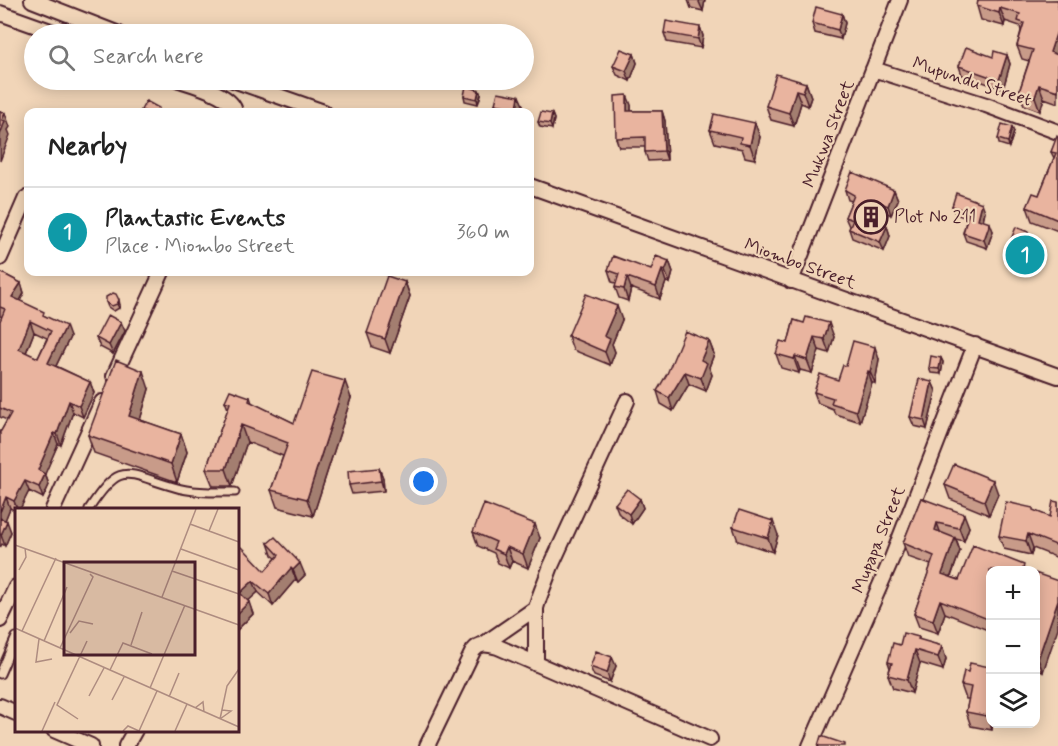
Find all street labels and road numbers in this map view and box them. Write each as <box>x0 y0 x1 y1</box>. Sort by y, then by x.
street label: Mupundu Street <box>909 51 1035 113</box>
street label: Mukwa Street <box>797 76 861 191</box>
street label: Miombo Street <box>741 233 860 295</box>
street label: Mupapa Street <box>847 483 912 597</box>

